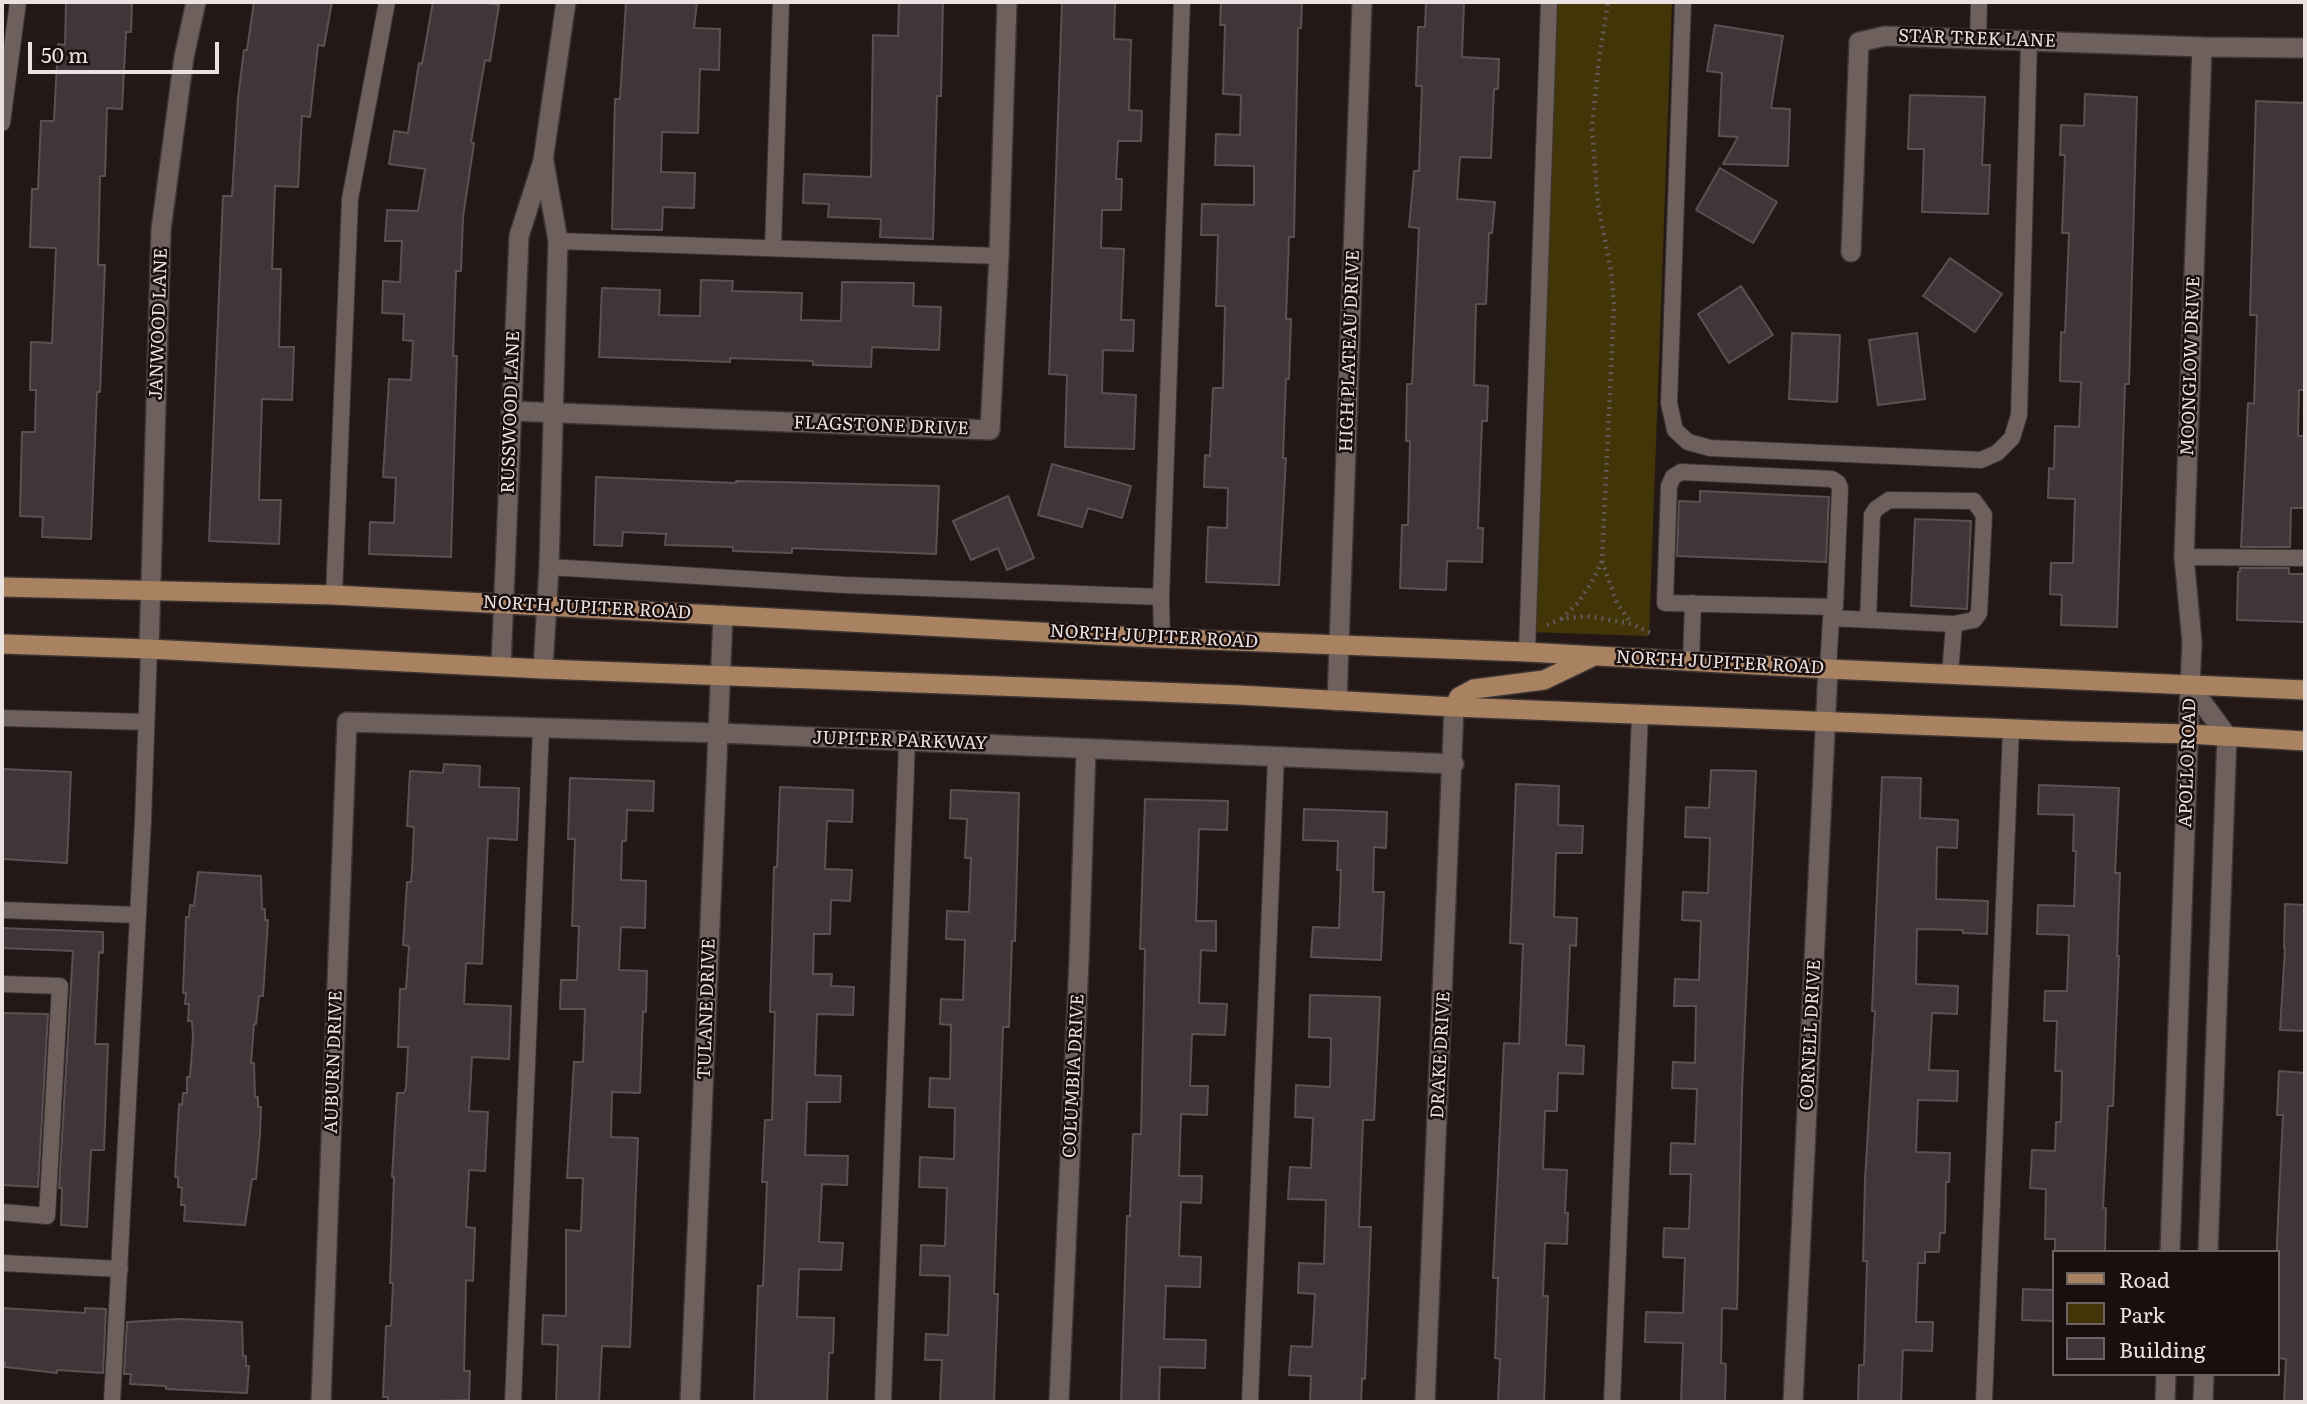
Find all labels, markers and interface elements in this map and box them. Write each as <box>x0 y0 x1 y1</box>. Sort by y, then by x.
street label: STAR TREK LANE <box>1898 25 2056 53</box>
scale bar <box>32 28 222 72</box>
text: 50 m <box>41 38 88 69</box>
street label: JANWOOD LANE <box>146 248 172 400</box>
street label: HIGH PLATEAU DRIVE <box>1336 250 1364 452</box>
street label: MOONGLOW DRIVE <box>2177 276 2205 456</box>
street label: RUSSWOOD LANE <box>497 330 525 494</box>
street label: FLAGSTONE DRIVE <box>793 412 969 440</box>
street label: NORTH JUPITER ROAD <box>482 592 692 624</box>
street label: NORTH JUPITER ROAD <box>1049 621 1259 653</box>
street label: NORTH JUPITER ROAD <box>1615 647 1825 679</box>
street label: APOLLO ROAD <box>2175 698 2201 828</box>
street label: JUPITER PARKWAY <box>812 727 988 755</box>
street label: TULANE DRIVE <box>694 938 720 1080</box>
street label: CORNELL DRIVE <box>1796 959 1826 1111</box>
street label: AUBURN DRIVE <box>321 990 347 1134</box>
street label: DRAKE DRIVE <box>1427 991 1455 1119</box>
street label: COLUMBIA DRIVE <box>1059 993 1089 1159</box>
legend <box>2052 1250 2279 1376</box>
text: Road <box>2119 1263 2170 1294</box>
text: Park <box>2119 1298 2165 1329</box>
text: Building <box>2119 1333 2205 1364</box>

